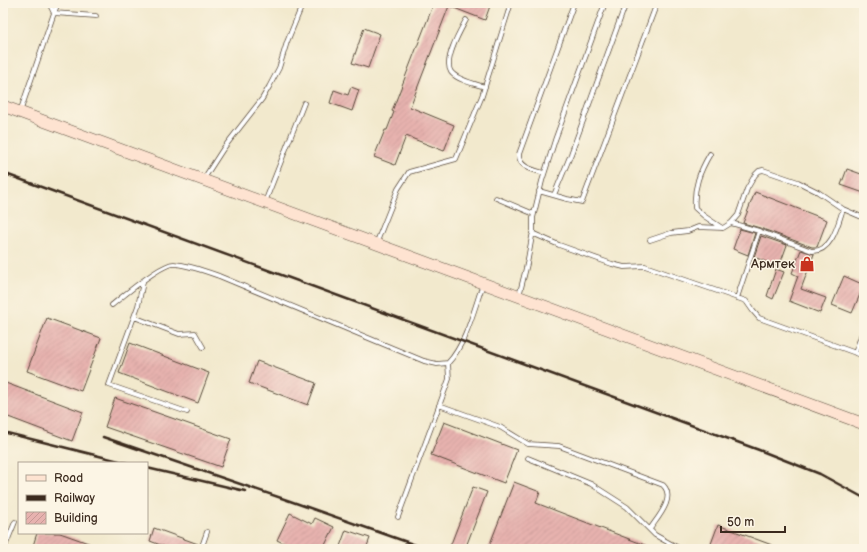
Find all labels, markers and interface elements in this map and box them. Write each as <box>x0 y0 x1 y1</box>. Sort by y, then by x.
shop icon: Армтек <box>798 255 816 273</box>
place label: Армтек <box>750 256 795 272</box>
legend <box>18 462 148 534</box>
text: Road <box>54 471 83 486</box>
text: Railway <box>54 491 96 506</box>
scale bar <box>721 508 785 534</box>
text: Building <box>54 511 98 526</box>
text: 50 m <box>727 515 754 530</box>

